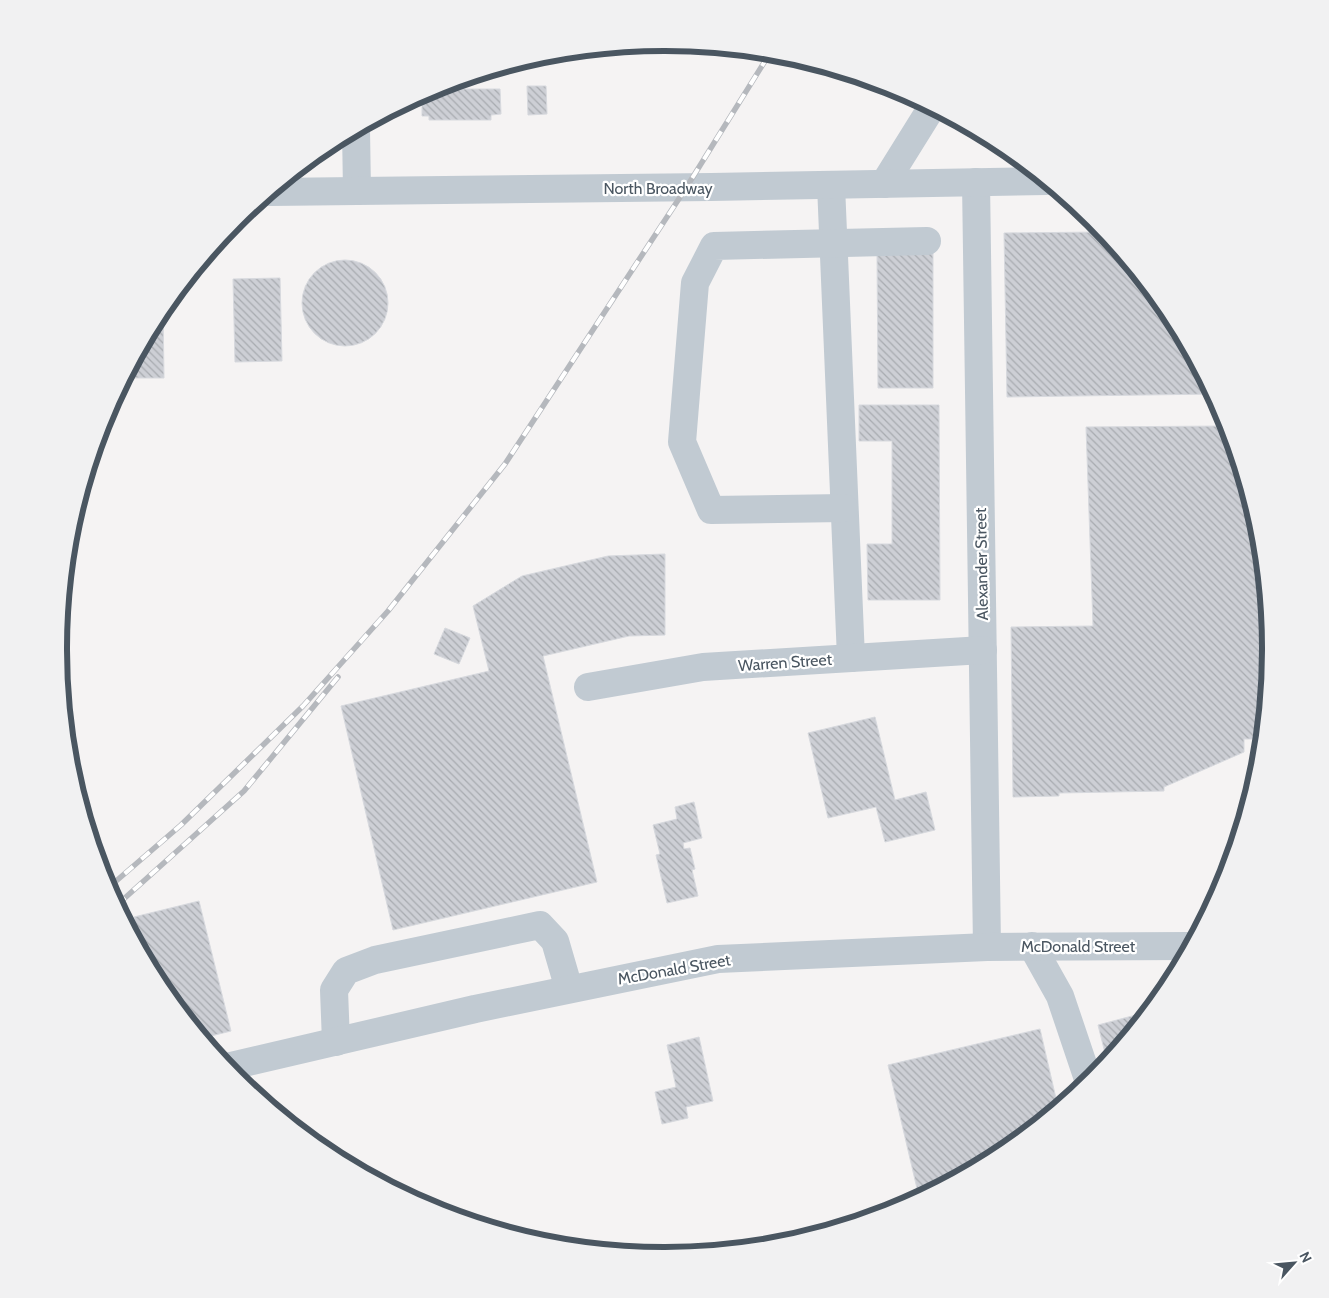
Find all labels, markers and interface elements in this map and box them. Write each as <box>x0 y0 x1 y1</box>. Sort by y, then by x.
street label: North Broadway <box>603 179 713 198</box>
street label: Alexander Street <box>971 507 992 620</box>
street label: Warren Street <box>738 650 833 675</box>
street label: McDonald Street <box>1021 937 1136 956</box>
street label: McDonald Street <box>616 950 733 989</box>
north arrow <box>1269 1238 1319 1288</box>
text: N <box>1295 1249 1316 1266</box>

